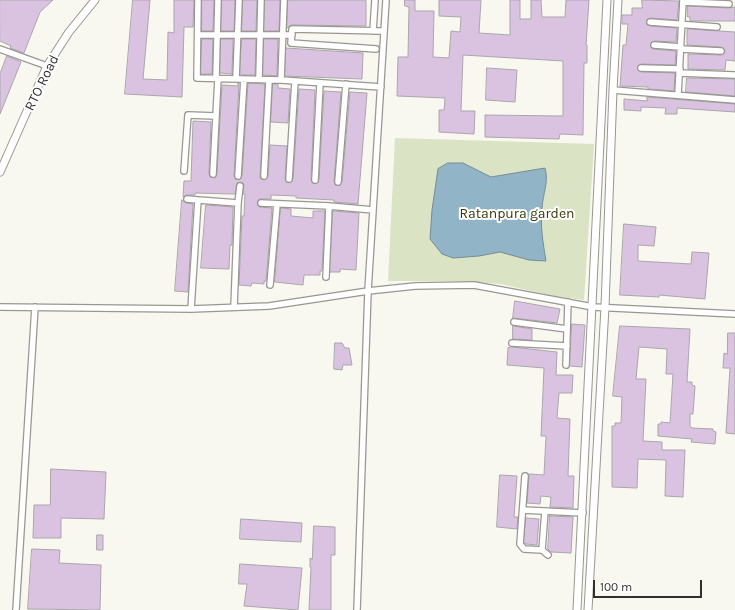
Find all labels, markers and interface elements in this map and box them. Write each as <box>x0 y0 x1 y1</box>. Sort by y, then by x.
street label: RTO Road <box>21 52 63 114</box>
park label: Ratanpura garden <box>459 206 575 222</box>
scale bar <box>595 572 704 598</box>
text: 100 m <box>600 580 632 594</box>

